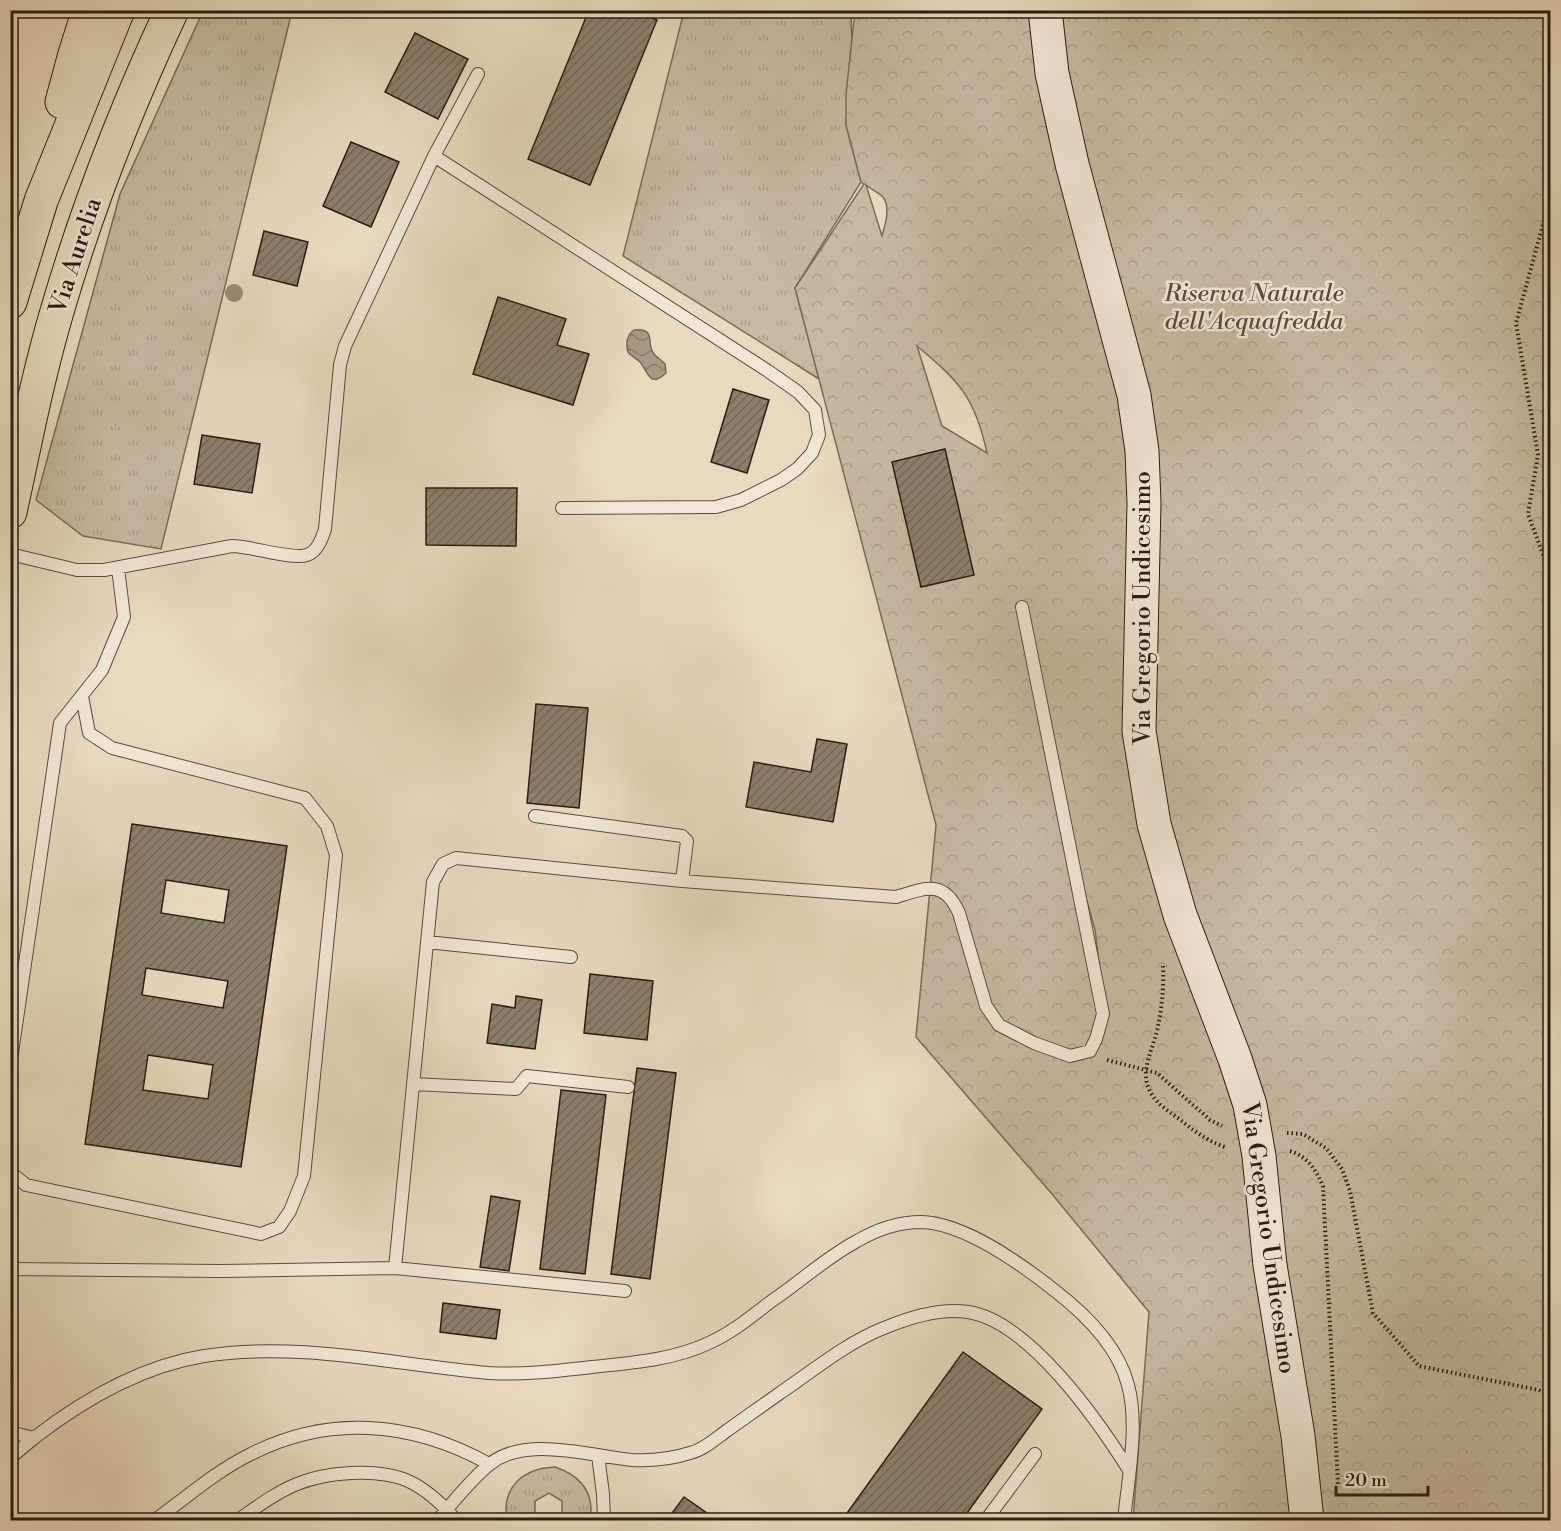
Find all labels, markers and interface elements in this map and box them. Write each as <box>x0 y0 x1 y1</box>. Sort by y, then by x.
street label: Via Aurelia <box>43 193 109 319</box>
park label: Riserva Naturale dell'Acquafredda <box>1163 279 1344 337</box>
street label: Via Gregorio Undicesimo <box>1128 471 1158 746</box>
street label: Via Gregorio Undicesimo <box>1234 1099 1302 1376</box>
scale bar <box>1336 1459 1428 1497</box>
text: 20 m <box>1345 1469 1387 1492</box>

